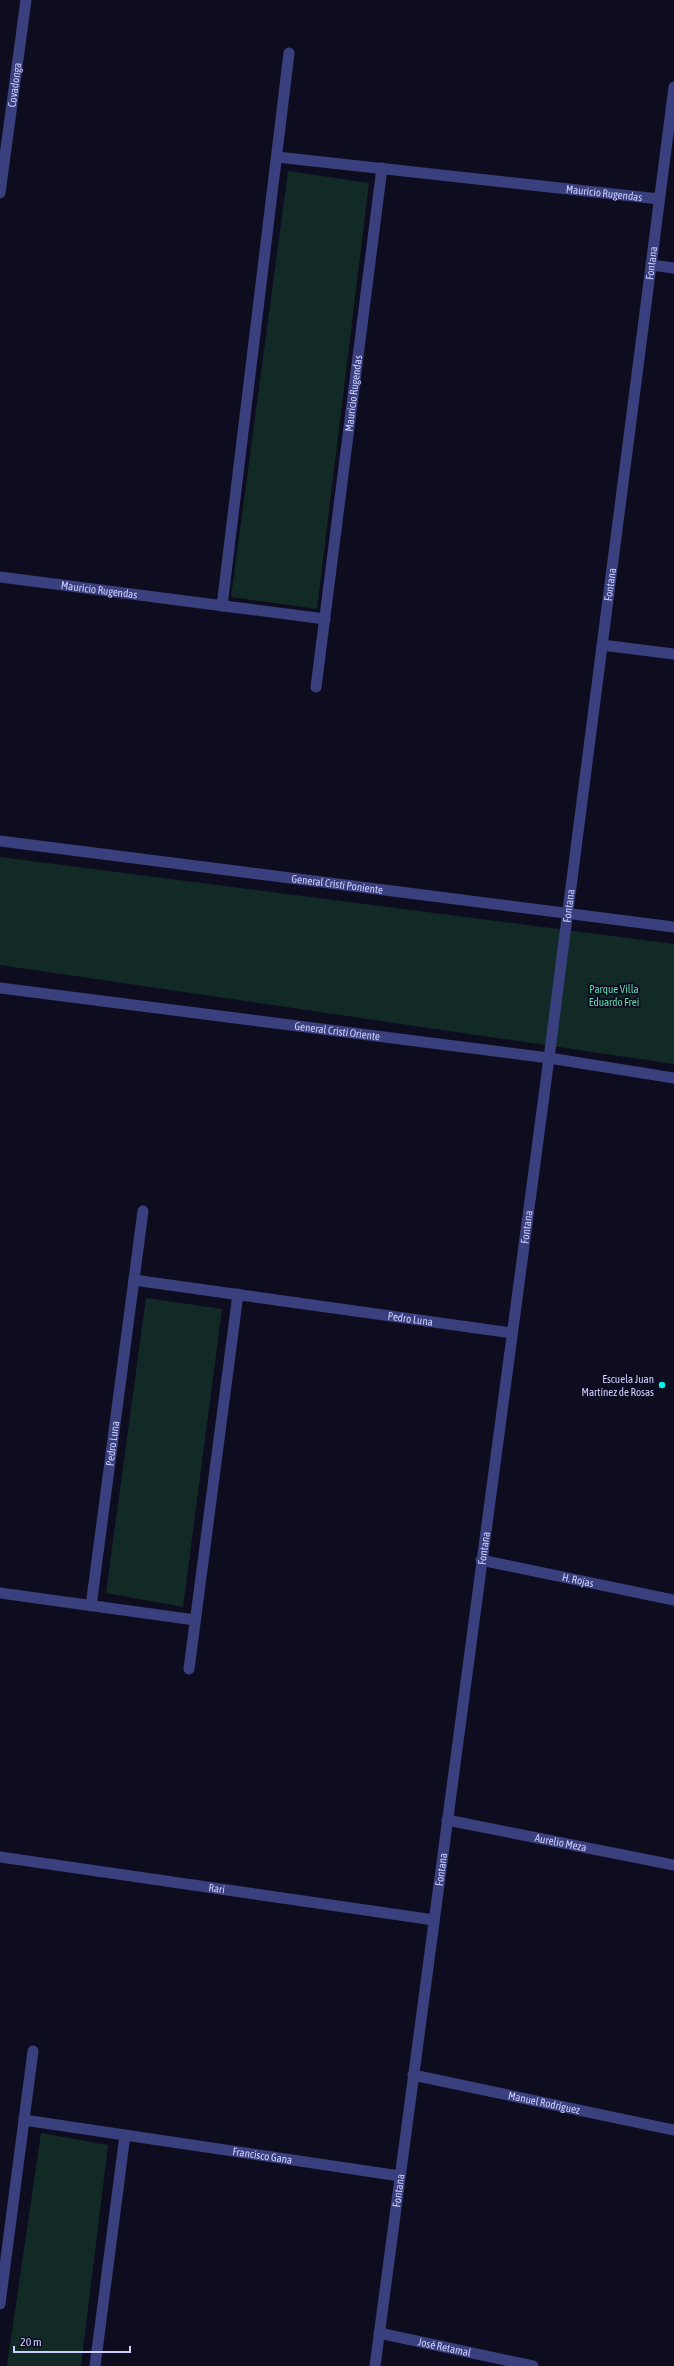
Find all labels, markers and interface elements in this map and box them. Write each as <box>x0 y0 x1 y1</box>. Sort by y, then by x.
street label: Covadonga <box>6 62 23 108</box>
street label: Mauricio Rugendas <box>565 183 643 203</box>
street label: Fontana <box>643 246 659 280</box>
street label: Mauricio Rugendas <box>343 354 364 432</box>
street label: Fontana <box>602 567 618 602</box>
street label: Mauricio Rugendas <box>60 579 138 601</box>
street label: General Cristi Poniente <box>291 872 384 896</box>
street label: Fontana <box>561 888 577 923</box>
park label: Parque Villa Eduardo Frei <box>589 983 639 1008</box>
street label: General Cristi Oriente <box>294 1020 381 1042</box>
street label: Fontana <box>518 1210 535 1244</box>
street label: Pedro Luna <box>387 1310 434 1328</box>
place label: Escuela Juan Martínez de Rosas <box>582 1373 654 1398</box>
marker: Escuela Juan Martínez de Rosas <box>657 1380 667 1390</box>
street label: Pedro Luna <box>103 1420 121 1467</box>
street label: Fontana <box>476 1531 492 1566</box>
street label: H. Rojas <box>561 1571 595 1589</box>
street label: Aurelio Meza <box>534 1832 588 1854</box>
street label: Fontana <box>433 1852 449 1887</box>
street label: Rari <box>208 1881 226 1896</box>
street label: Manuel Rodríguez <box>507 2089 581 2116</box>
street label: Francisco Gana <box>232 2145 293 2166</box>
street label: Fontana <box>390 2173 406 2208</box>
scale bar <box>14 2328 130 2354</box>
text: 20 m <box>20 2335 42 2349</box>
street label: José Retamal <box>417 2336 472 2359</box>

